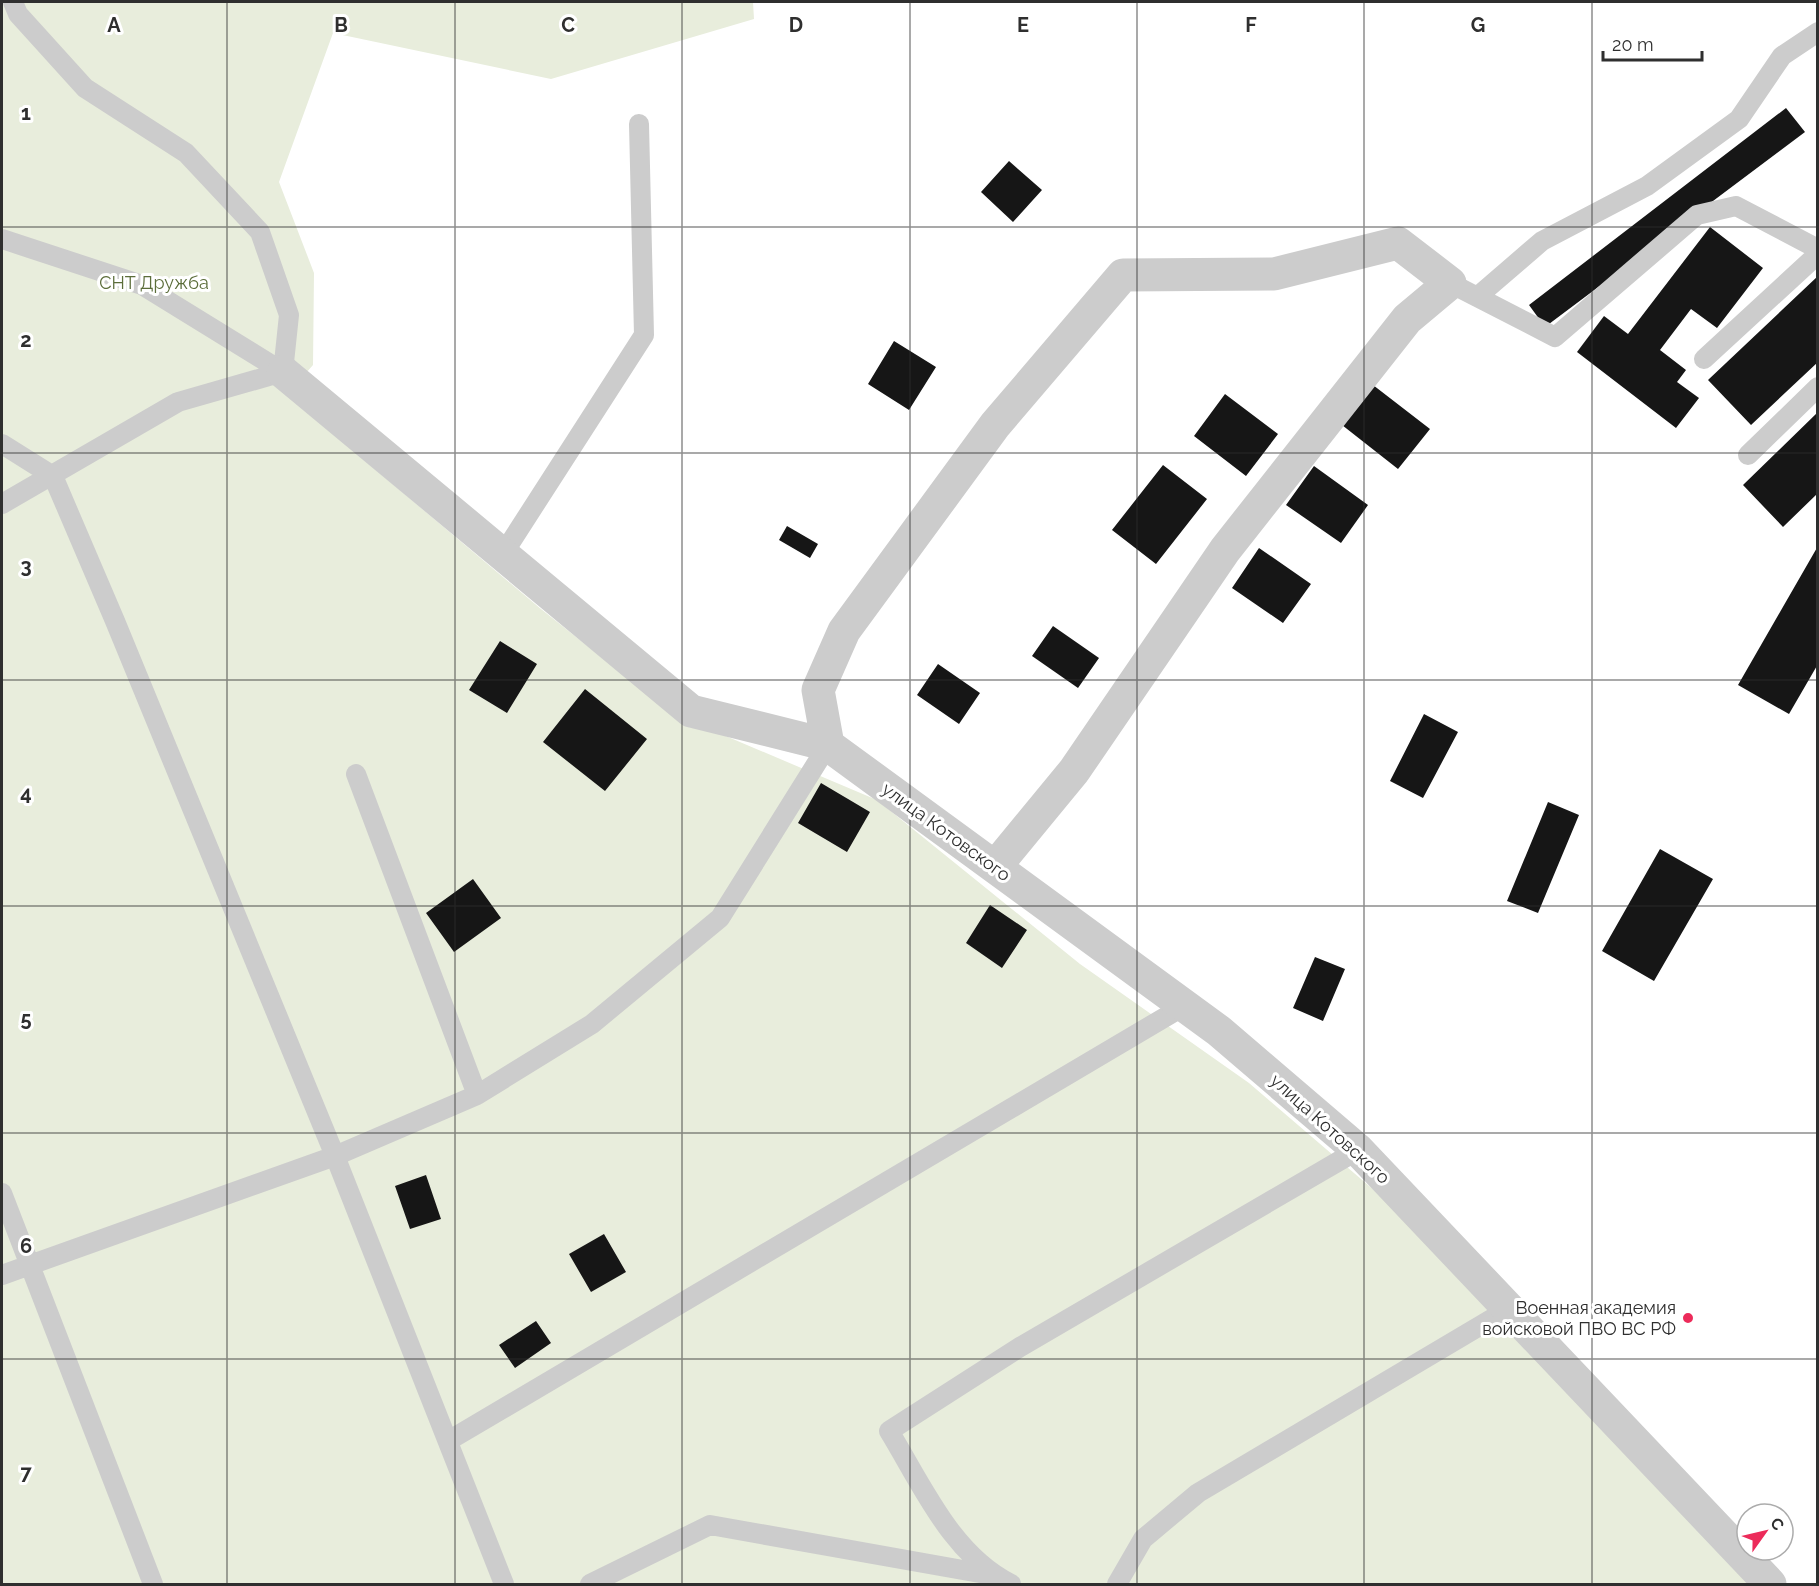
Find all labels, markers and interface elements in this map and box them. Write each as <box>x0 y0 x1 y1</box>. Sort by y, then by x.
text: A <box>107 13 121 37</box>
text: B <box>334 13 348 37</box>
text: C <box>561 13 575 37</box>
text: D <box>789 13 803 37</box>
text: E <box>1017 13 1029 37</box>
text: F <box>1245 13 1257 37</box>
text: G <box>1471 13 1485 37</box>
scale bar <box>1603 24 1702 62</box>
text: 20 m <box>1612 34 1654 55</box>
text: 1 <box>21 101 31 125</box>
park label: СНТ Дружба <box>99 272 209 293</box>
text: 2 <box>20 328 32 352</box>
text: 3 <box>20 554 32 578</box>
street label: улица Котовского <box>878 778 1015 885</box>
text: 4 <box>20 781 32 805</box>
text: 5 <box>20 1007 32 1031</box>
street label: улица Котовского <box>1266 1069 1395 1188</box>
text: 6 <box>20 1234 32 1258</box>
place label: Военная академия войсковой ПВО ВС РФ <box>1482 1297 1676 1339</box>
marker: Военная академия войсковой ПВО ВС РФ <box>1681 1311 1695 1325</box>
text: 7 <box>20 1461 32 1485</box>
north arrow <box>1735 1502 1795 1562</box>
text: С <box>1766 1514 1788 1534</box>

